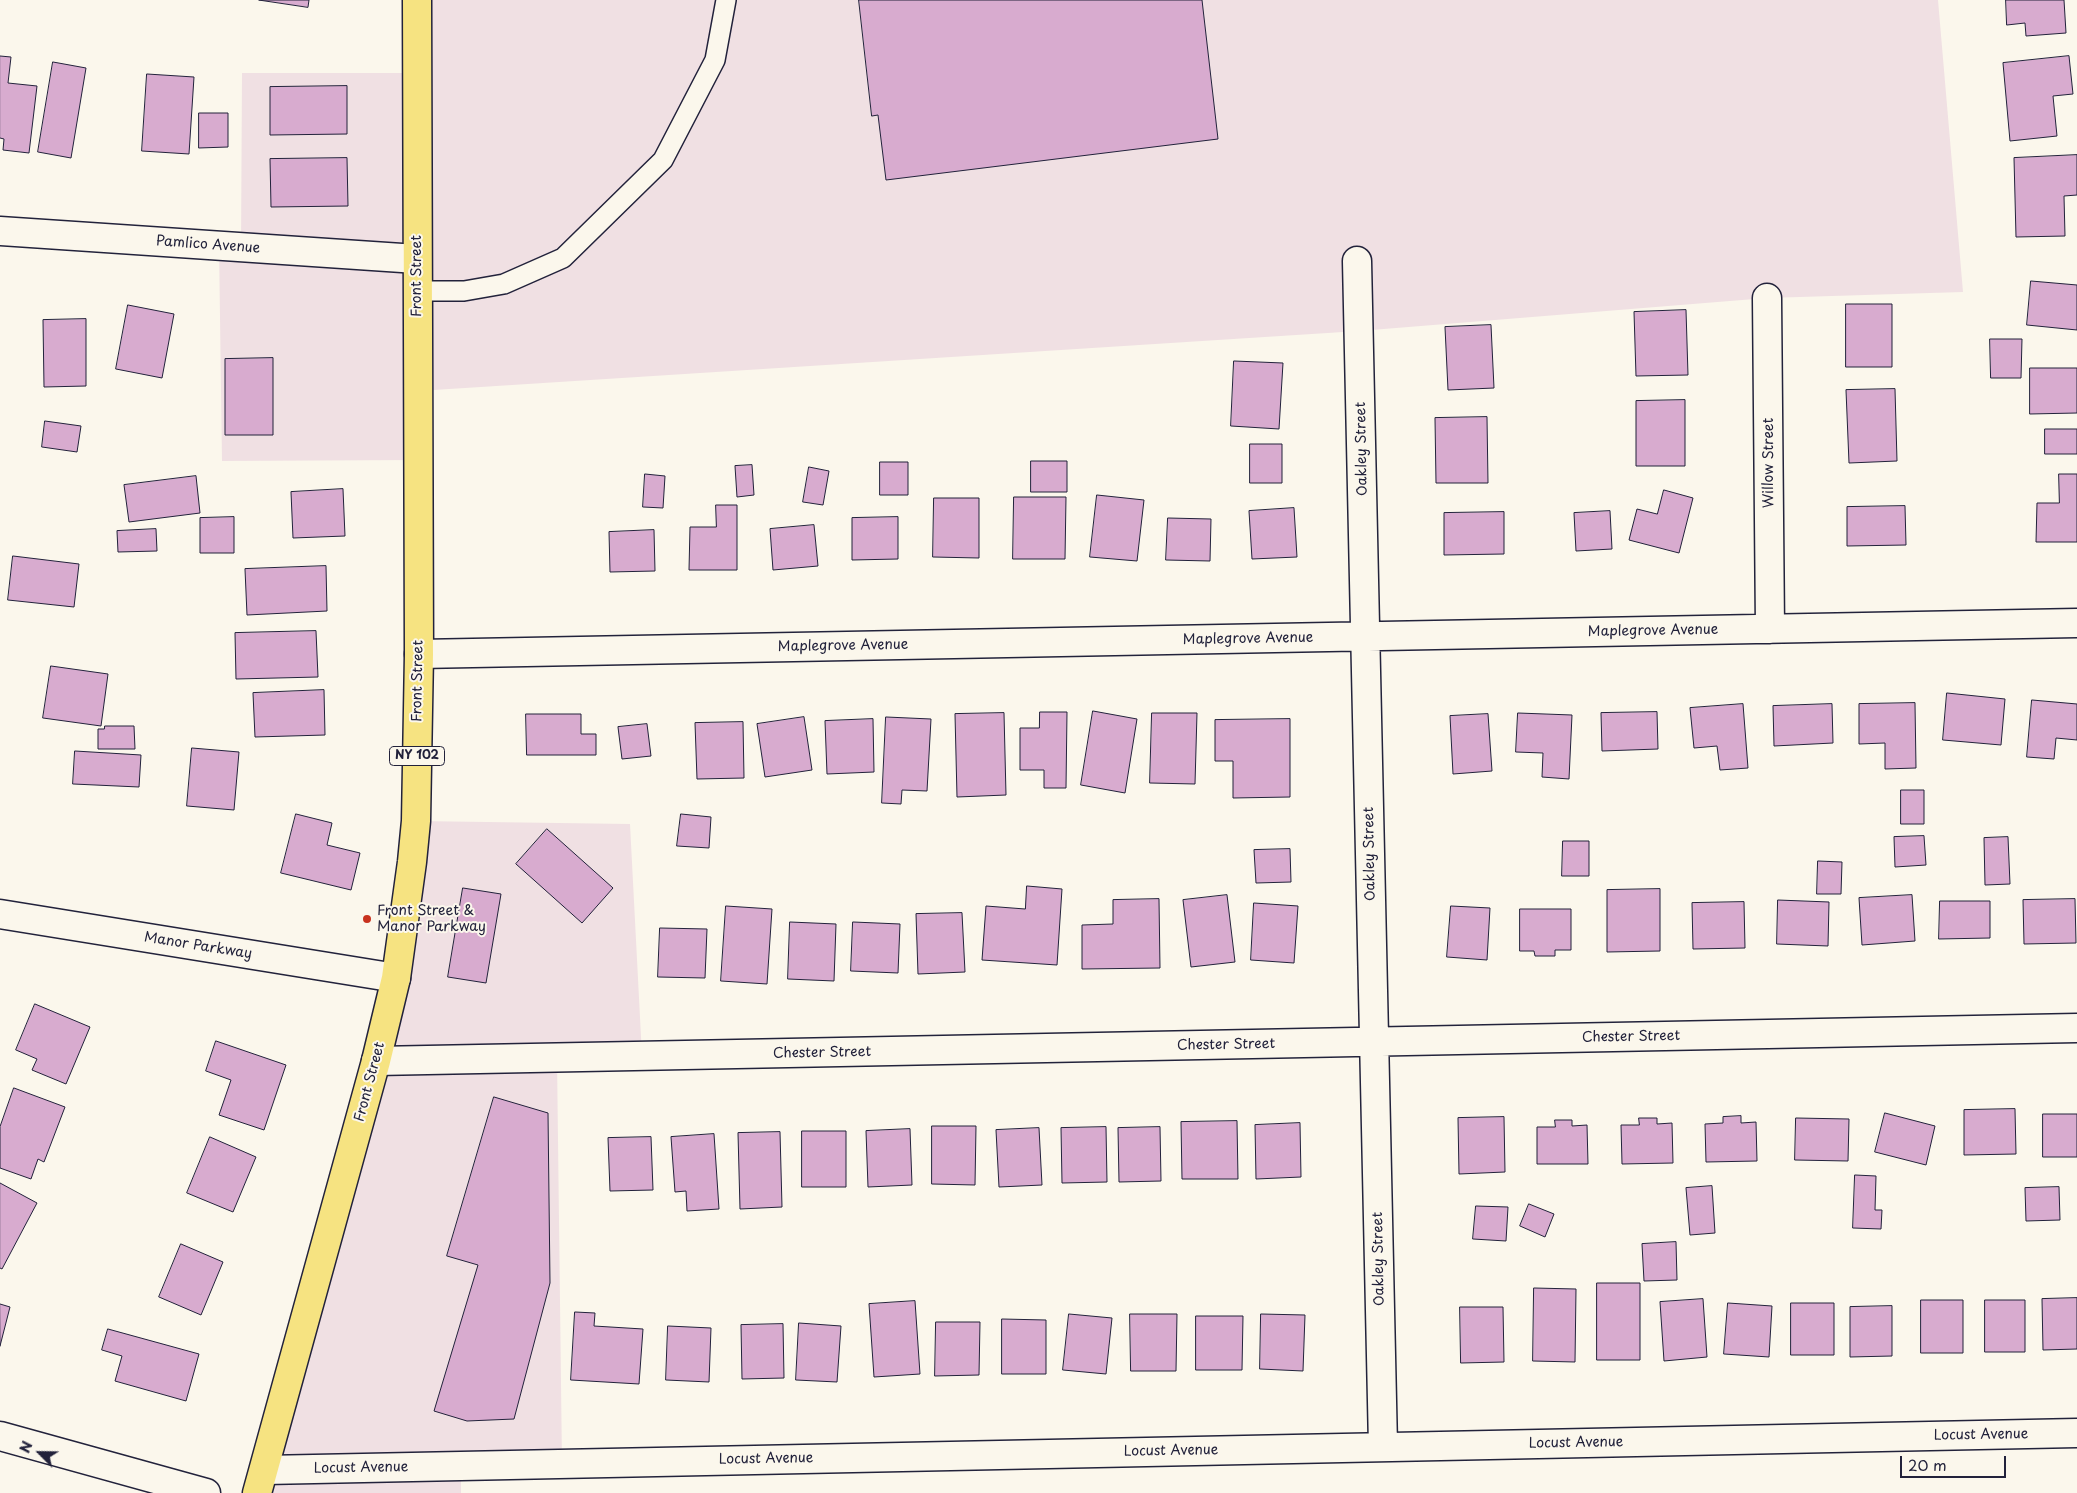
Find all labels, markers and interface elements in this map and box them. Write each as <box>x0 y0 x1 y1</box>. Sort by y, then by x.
street label: Pamlico Avenue <box>155 233 261 257</box>
street label: Front Street <box>409 235 425 317</box>
street label: Oakley Street <box>1353 402 1371 496</box>
street label: Willow Street <box>1761 418 1777 508</box>
street label: Maplegrove Avenue <box>1588 621 1718 641</box>
street label: Maplegrove Avenue <box>1183 629 1313 649</box>
street label: Maplegrove Avenue <box>778 636 908 656</box>
street label: Front Street <box>409 640 427 722</box>
road number: NY 102 <box>390 746 444 766</box>
street label: Oakley Street <box>1361 807 1379 901</box>
place label: Front Street & Manor Parkway <box>377 903 486 936</box>
marker: Front Street & Manor Parkway <box>361 913 373 925</box>
street label: Manor Parkway <box>143 929 253 963</box>
street label: Chester Street <box>1582 1028 1680 1046</box>
street label: Chester Street <box>1177 1036 1275 1054</box>
street label: Front Street <box>351 1040 389 1124</box>
street label: Chester Street <box>773 1044 871 1062</box>
street label: Oakley Street <box>1370 1212 1388 1306</box>
street label: Locust Avenue <box>1934 1426 2028 1444</box>
north arrow <box>15 1428 65 1478</box>
street label: Locust Avenue <box>1529 1434 1623 1452</box>
text: N <box>14 1438 38 1456</box>
street label: Locust Avenue <box>1124 1442 1218 1460</box>
scale bar <box>1902 1446 2008 1478</box>
street label: Locust Avenue <box>719 1450 813 1468</box>
text: 20 m <box>1908 1453 1947 1476</box>
street label: Locust Avenue <box>314 1459 408 1477</box>

